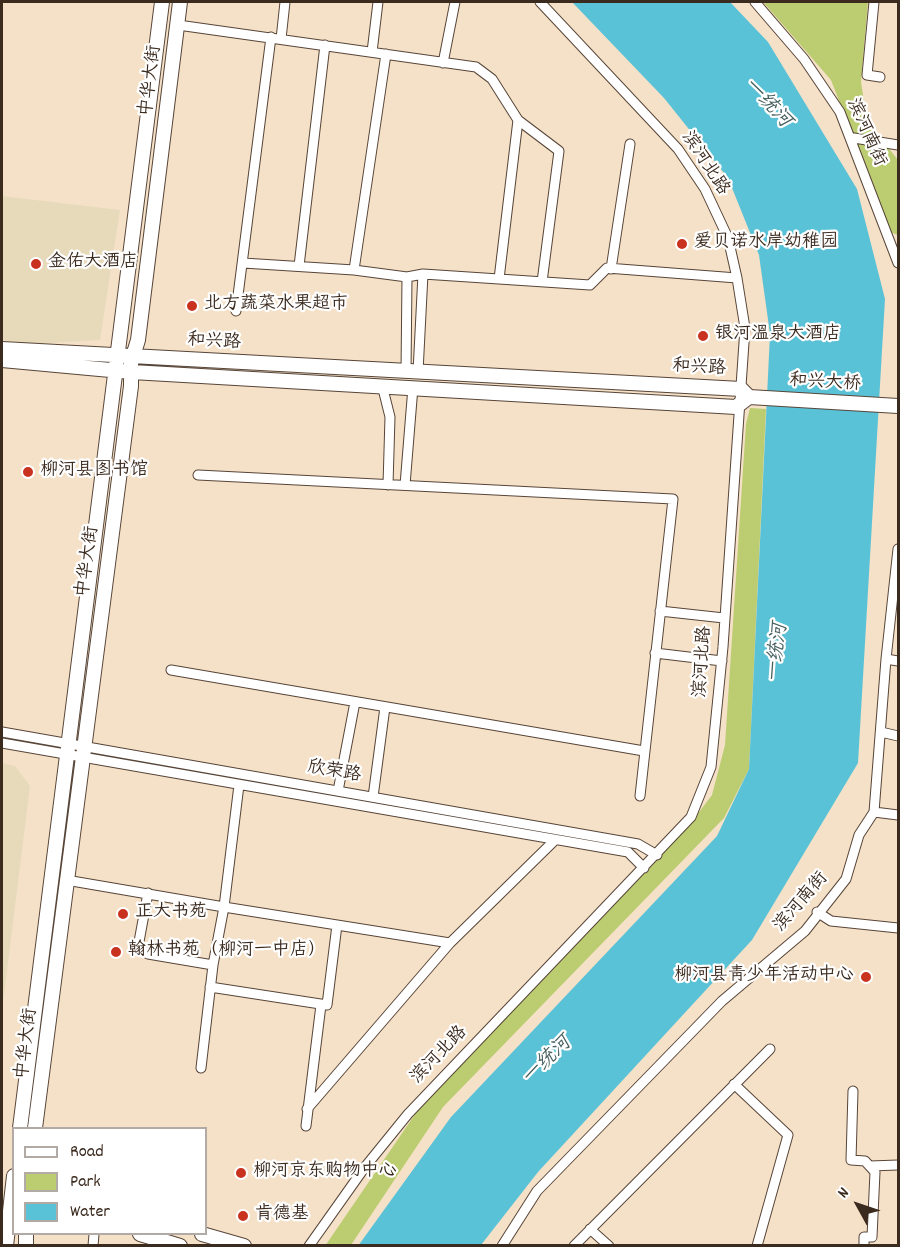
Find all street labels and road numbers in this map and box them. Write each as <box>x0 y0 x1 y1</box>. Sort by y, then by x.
street label: 中华大街 <box>137 44 167 118</box>
street label: 滨河南街 <box>840 96 890 170</box>
street label: 滨河北路 <box>675 128 733 200</box>
street label: 和兴路 <box>186 331 242 355</box>
street label: 和兴路 <box>671 357 727 381</box>
street label: 和兴大桥 <box>788 371 862 397</box>
street label: 中华大街 <box>73 525 105 599</box>
street label: 滨河北路 <box>691 625 717 699</box>
street label: 欣荣路 <box>306 758 362 788</box>
street label: 滨河南街 <box>770 869 834 937</box>
street label: 中华大街 <box>13 1007 43 1081</box>
street label: 滨河北路 <box>407 1023 473 1089</box>

